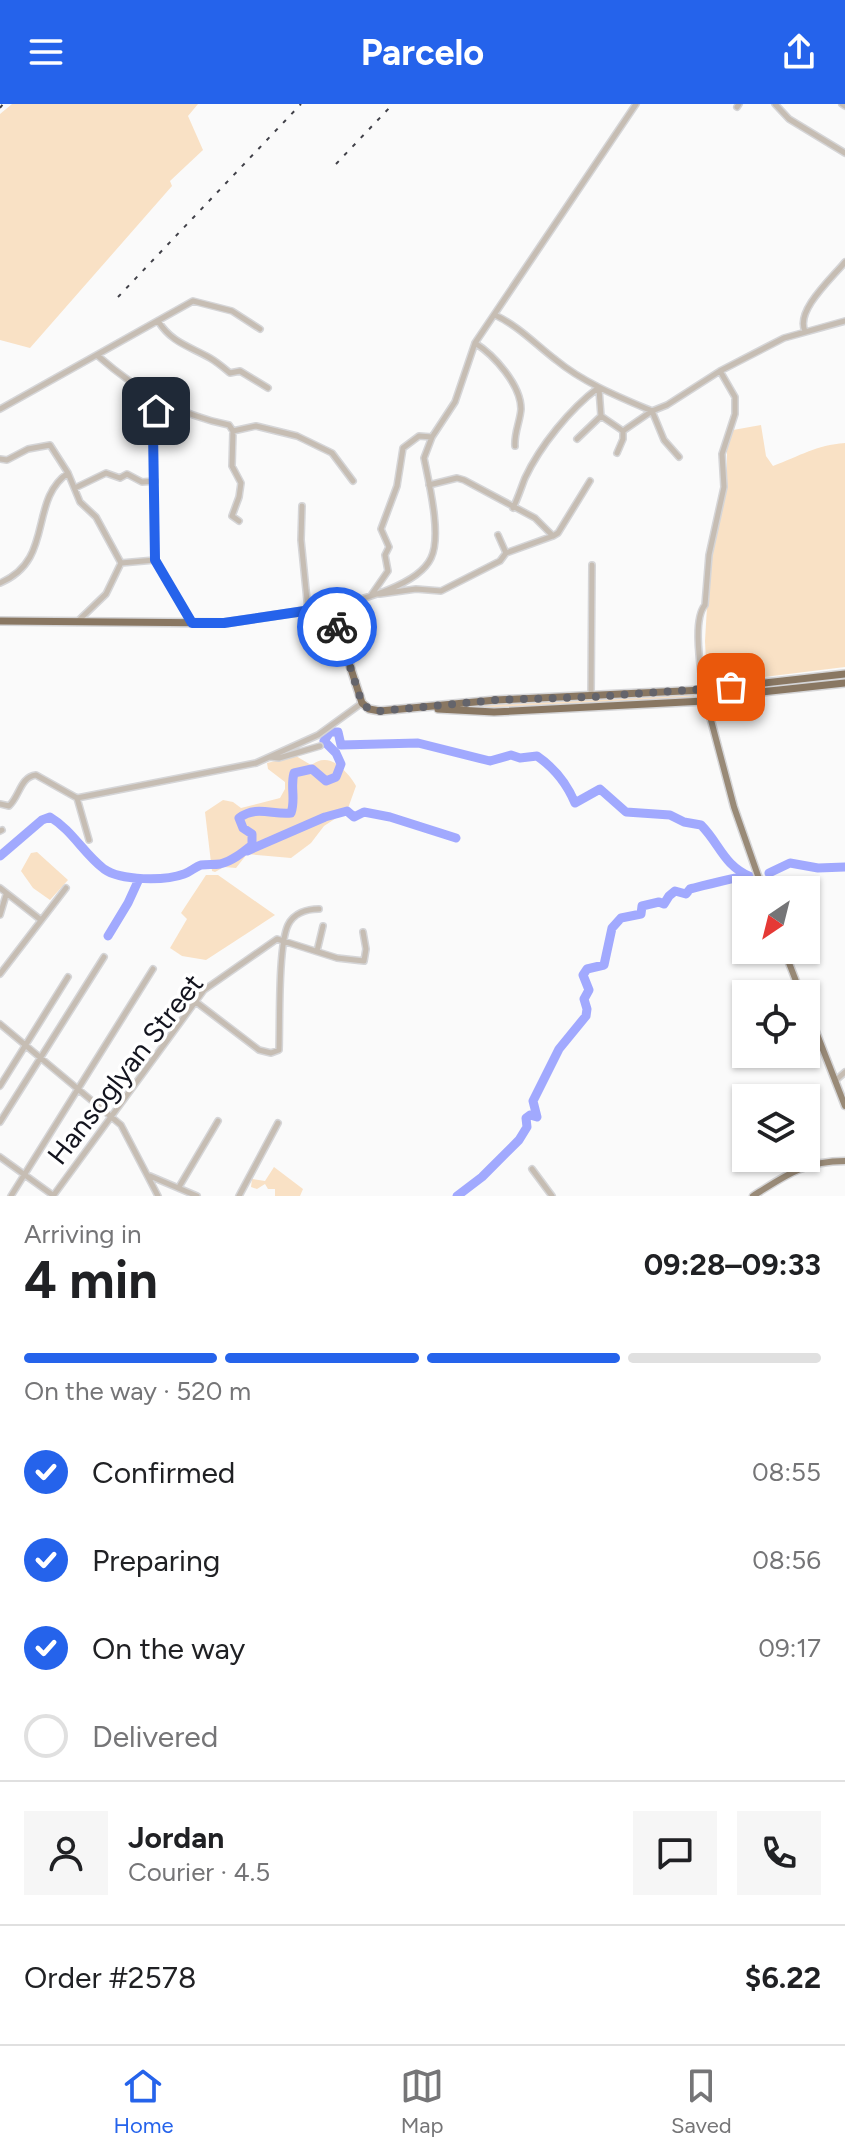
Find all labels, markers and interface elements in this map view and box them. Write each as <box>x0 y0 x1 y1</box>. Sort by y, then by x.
icon: menu <box>24 30 68 74</box>
icon: share <box>777 30 821 74</box>
text: Parcelo <box>361 31 484 74</box>
pin <box>122 377 190 445</box>
icon: home <box>134 389 178 433</box>
courier <box>297 587 377 667</box>
icon: bike <box>315 605 359 649</box>
pin <box>697 653 765 721</box>
icon: bag <box>709 665 753 709</box>
north arrow <box>732 876 820 964</box>
map controls <box>732 876 820 1172</box>
street label: Hansoglyan Street <box>40 967 210 1171</box>
button: locate <box>732 980 820 1068</box>
button: layers <box>732 1084 820 1172</box>
text: Arriving in <box>24 1218 142 1250</box>
text: 09:28–09:33 <box>644 1246 821 1283</box>
text: 4 min <box>24 1249 158 1311</box>
text: On the way · 520 m <box>24 1375 251 1407</box>
icon: check <box>24 1450 68 1494</box>
text: Confirmed <box>92 1454 235 1491</box>
text: 08:55 <box>752 1456 821 1488</box>
icon: check <box>24 1538 68 1582</box>
text: Preparing <box>92 1542 220 1579</box>
text: 08:56 <box>752 1544 821 1576</box>
icon: check <box>24 1626 68 1670</box>
text: On the way <box>92 1630 245 1667</box>
text: 09:17 <box>758 1632 821 1664</box>
text: Delivered <box>92 1718 218 1755</box>
button: person <box>24 1811 108 1895</box>
button: chat <box>633 1811 717 1895</box>
button: phone <box>737 1811 821 1895</box>
text: Jordan <box>128 1819 224 1856</box>
text: Courier · 4.5 <box>128 1856 270 1888</box>
text: Order #2578 <box>24 1959 196 1996</box>
text: $6.22 <box>745 1959 821 1996</box>
tab: Home <box>113 2064 173 2139</box>
tab: Map <box>400 2064 444 2139</box>
tab: Saved <box>671 2064 732 2139</box>

